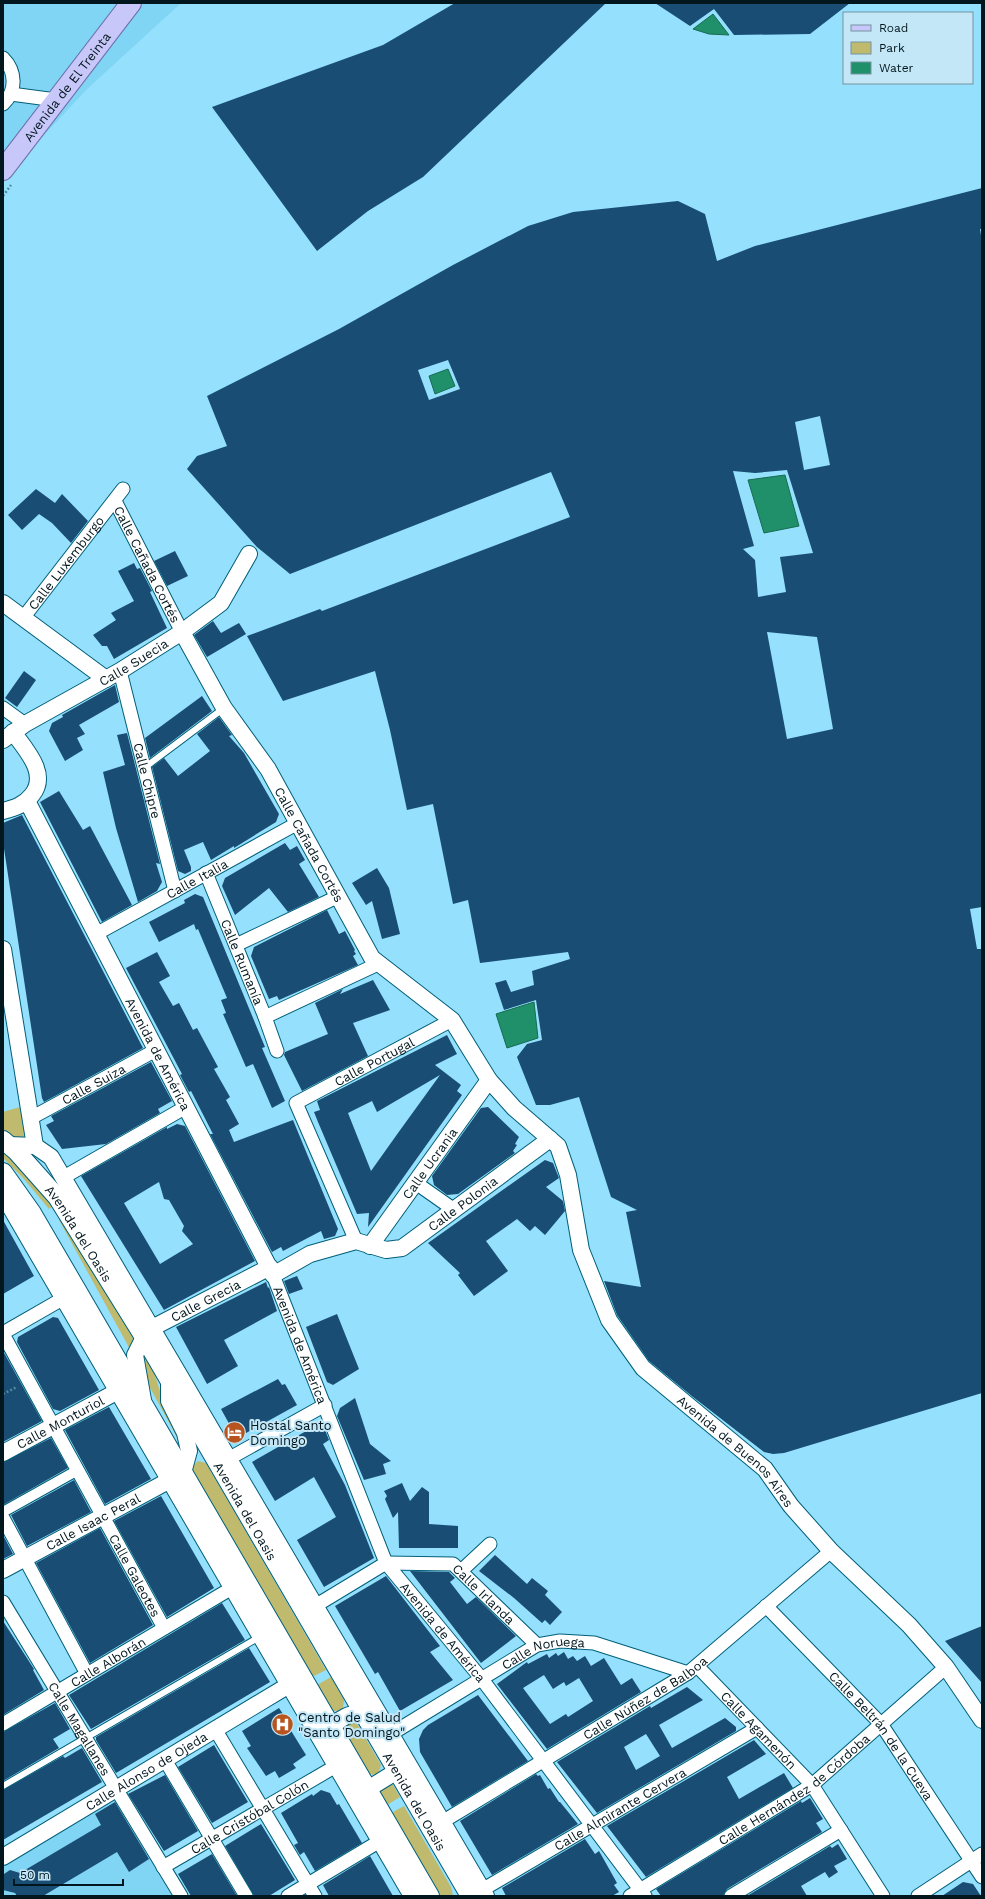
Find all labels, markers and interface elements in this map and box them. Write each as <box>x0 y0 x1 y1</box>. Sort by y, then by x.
legend <box>843 12 973 84</box>
text: Road <box>879 21 908 35</box>
street label: Avenida de El Treinta <box>21 29 114 145</box>
text: Park <box>879 41 905 55</box>
text: Water <box>879 61 914 75</box>
street label: Calle Cañada Cortés <box>111 504 183 625</box>
street label: Calle Luxemburgo <box>25 513 107 613</box>
street label: Calle Suecia <box>96 635 171 689</box>
street label: Calle Chipre <box>130 741 164 820</box>
street label: Calle Cañada Cortés <box>271 784 347 905</box>
street label: Calle Italia <box>164 856 231 902</box>
street label: Calle Rumanía <box>218 917 266 1008</box>
street label: Avenida de América <box>122 995 194 1114</box>
street label: Calle Portugal <box>332 1034 417 1089</box>
street label: Calle Suiza <box>59 1061 129 1108</box>
street label: Calle Ucrania <box>399 1124 461 1202</box>
street label: Calle Polonia <box>425 1173 501 1234</box>
street label: Avenida del Oasis <box>42 1182 115 1285</box>
street label: Calle Grecia <box>168 1276 244 1325</box>
street label: Avenida de América <box>270 1284 330 1407</box>
street label: Avenida de Buenos Aires <box>674 1392 796 1510</box>
street label: Calle Monturiol <box>14 1393 107 1452</box>
place label: Hostal Santo Domingo <box>250 1418 332 1448</box>
hotel icon: Hostal Santo Domingo <box>221 1419 247 1445</box>
street label: Avenida del Oasis <box>211 1459 280 1563</box>
street label: Calle Isaac Peral <box>43 1491 143 1554</box>
street label: Calle Galeotes <box>106 1531 163 1620</box>
street label: Calle Irlanda <box>450 1561 518 1628</box>
street label: Avenida de América <box>397 1579 489 1686</box>
street label: Calle Alborán <box>68 1634 148 1690</box>
street label: Calle Noruega <box>499 1634 586 1673</box>
street label: Calle Núñez de Balboa <box>580 1653 711 1743</box>
street label: Calle Beltrán de la Cueva <box>826 1668 936 1803</box>
street label: Calle Magallanes <box>45 1679 113 1778</box>
street label: Calle Agamenón <box>718 1688 799 1772</box>
place label: Centro de Salud "Santo Domingo" <box>298 1710 405 1740</box>
hospital icon: Centro de Salud "Santo Domingo" <box>270 1711 296 1737</box>
street label: Calle Alonso de Ojeda <box>83 1729 211 1814</box>
street label: Calle Hernández de Córdoba <box>716 1730 873 1848</box>
street label: Avenida del Oasis <box>380 1750 449 1854</box>
street label: Calle Almirante Cervera <box>551 1764 689 1854</box>
street label: Calle Cristóbal Colón <box>188 1777 311 1857</box>
scale bar <box>14 1861 123 1887</box>
text: 50 m <box>20 1868 50 1882</box>

